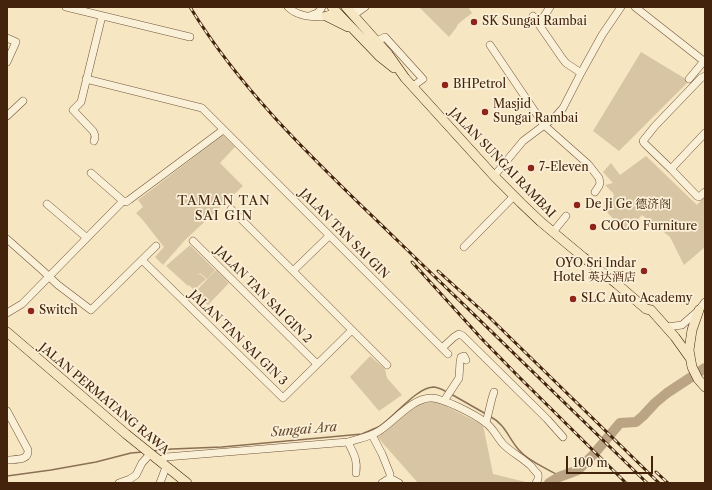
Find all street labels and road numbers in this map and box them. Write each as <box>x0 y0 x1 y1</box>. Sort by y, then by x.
street label: JALAN SUNGAI RAMBAI <box>446 105 558 221</box>
street label: JALAN TAN SAI GIN <box>296 186 392 282</box>
street label: JALAN TAN SAI GIN 2 <box>212 244 314 346</box>
street label: JALAN TAN SAI GIN 3 <box>186 287 290 389</box>
street label: JALAN PERMATANG RAWA <box>36 340 172 458</box>

